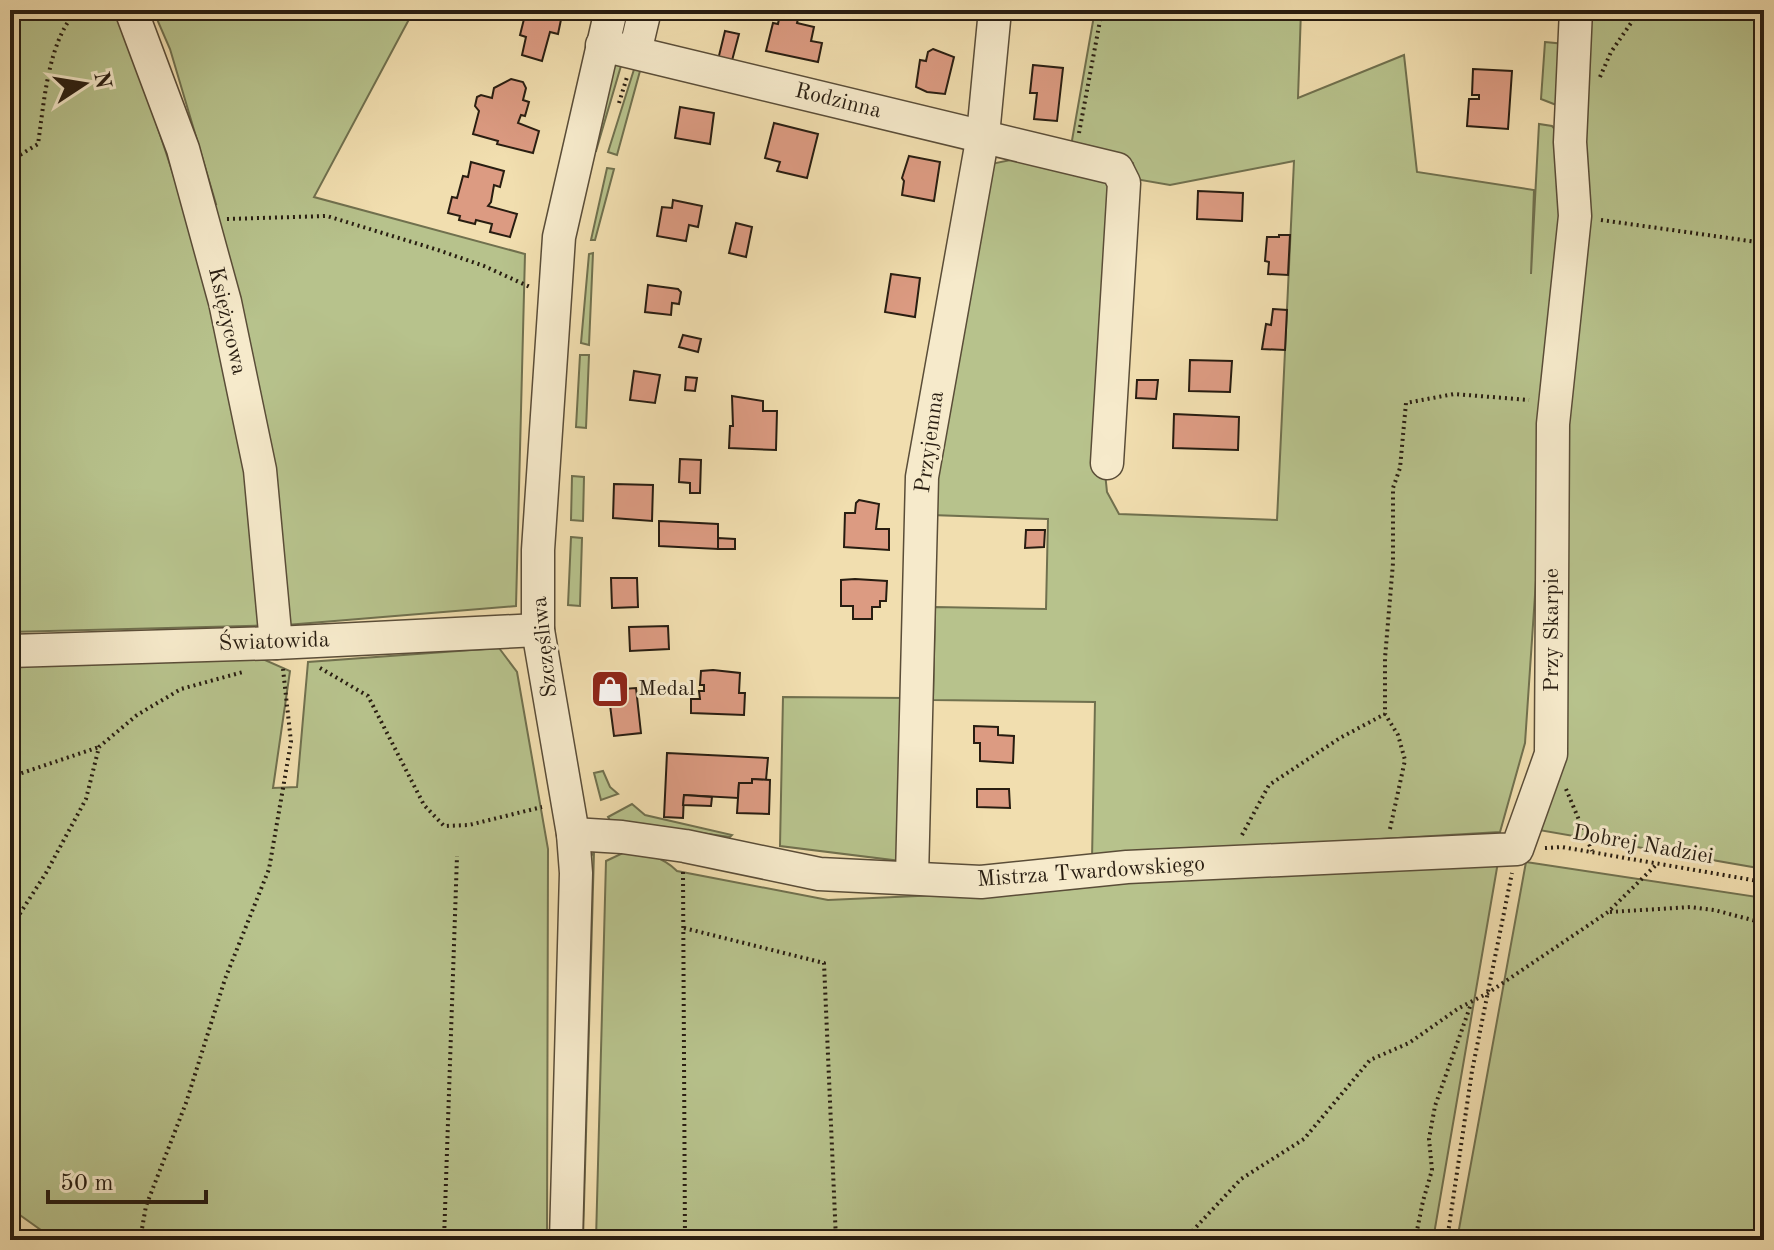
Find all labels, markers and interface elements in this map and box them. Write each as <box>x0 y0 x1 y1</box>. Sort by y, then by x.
north arrow <box>44 44 124 124</box>
text: N <box>89 70 114 91</box>
street label: Rodzinna <box>792 80 884 122</box>
street label: Księżycowa <box>204 265 250 377</box>
street label: Przyjemna <box>912 389 948 494</box>
street label: Przy Skarpie <box>1541 568 1563 692</box>
street label: Szczęśliwa <box>529 595 561 699</box>
street label: Światowida <box>218 625 330 655</box>
shop icon: Medal <box>589 668 631 710</box>
place label: Medal <box>638 678 695 700</box>
street label: Dobrej Nadziei <box>1571 822 1715 868</box>
street label: Mistrza Twardowskiego <box>976 853 1206 891</box>
scale bar <box>48 1154 206 1204</box>
text: 50 m <box>60 1172 114 1196</box>

